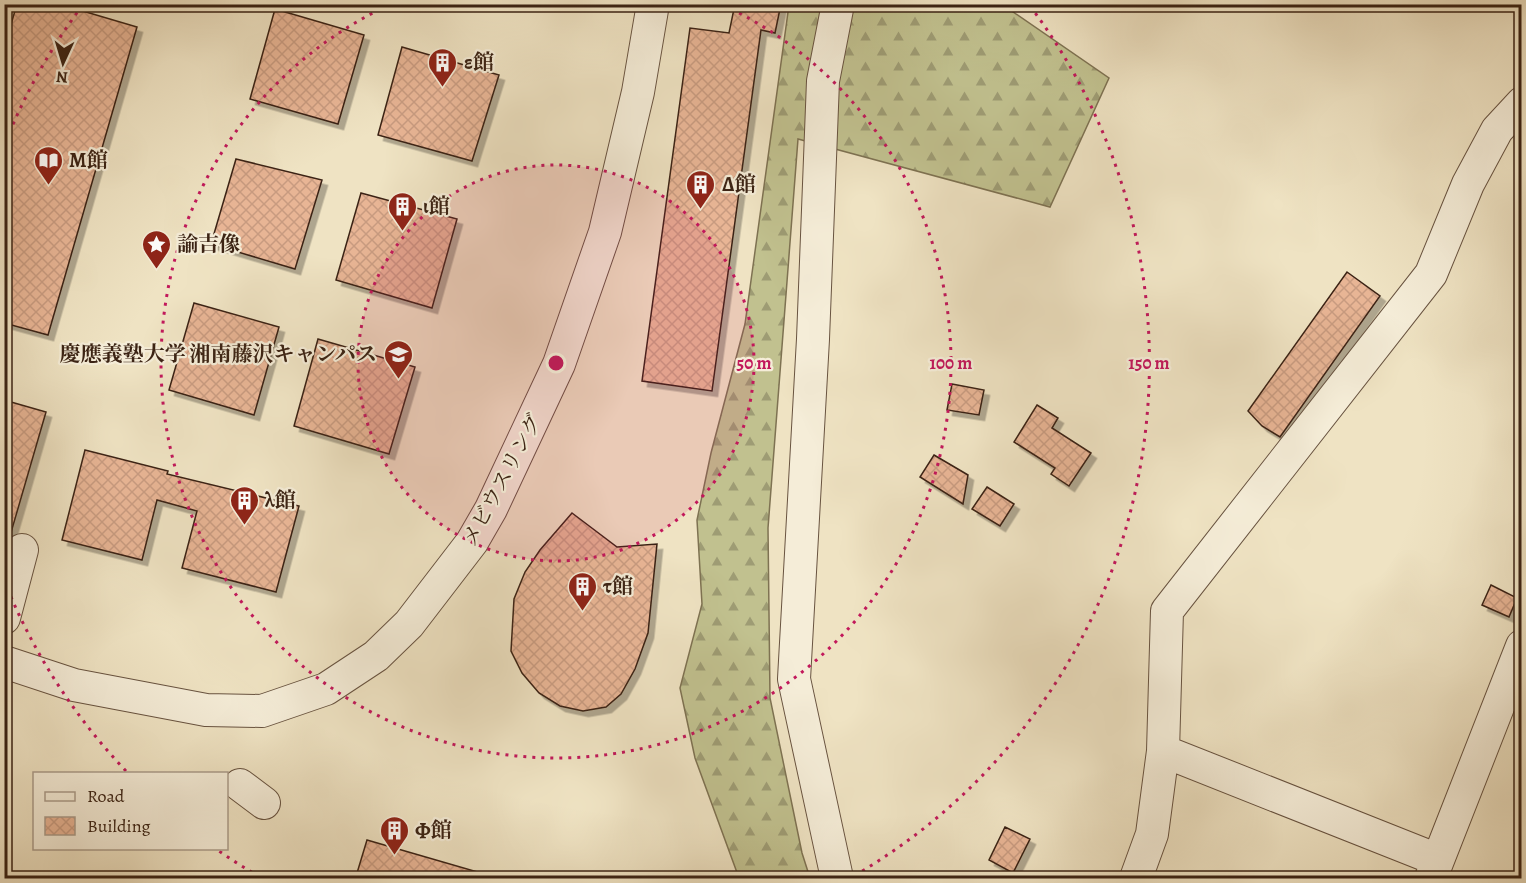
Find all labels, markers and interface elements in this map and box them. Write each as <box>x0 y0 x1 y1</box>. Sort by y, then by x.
north arrow <box>33 33 93 93</box>
building icon: ε館 <box>427 46 459 88</box>
place label: ε館 <box>464 48 494 76</box>
text: N <box>55 66 69 88</box>
library icon: Μ館 <box>32 144 64 186</box>
place label: Μ館 <box>69 146 108 174</box>
building icon: Δ館 <box>685 168 717 210</box>
place label: Δ館 <box>722 170 756 198</box>
building icon: ι館 <box>386 190 418 232</box>
place label: ι館 <box>423 192 450 220</box>
place icon: 諭吉像 <box>140 228 172 270</box>
place label: 諭吉像 <box>177 230 240 258</box>
school or university icon: 慶應義塾大学 湘南藤沢キャンパス <box>382 338 414 380</box>
place label: 慶應義塾大学 湘南藤沢キャンパス <box>60 340 377 368</box>
text: 50 m <box>737 351 771 375</box>
text: 100 m <box>930 351 972 375</box>
text: 150 m <box>1128 351 1170 375</box>
centre of rings <box>546 353 566 373</box>
street label: メビウスリング <box>455 409 549 551</box>
building icon: λ館 <box>228 484 260 526</box>
place label: λ館 <box>264 486 296 514</box>
building icon: τ館 <box>566 570 598 612</box>
place label: τ館 <box>602 572 633 600</box>
legend <box>33 772 228 850</box>
text: Road <box>87 784 125 808</box>
text: Building <box>87 814 151 838</box>
building icon: Φ館 <box>378 814 410 856</box>
place label: Φ館 <box>415 816 452 844</box>

